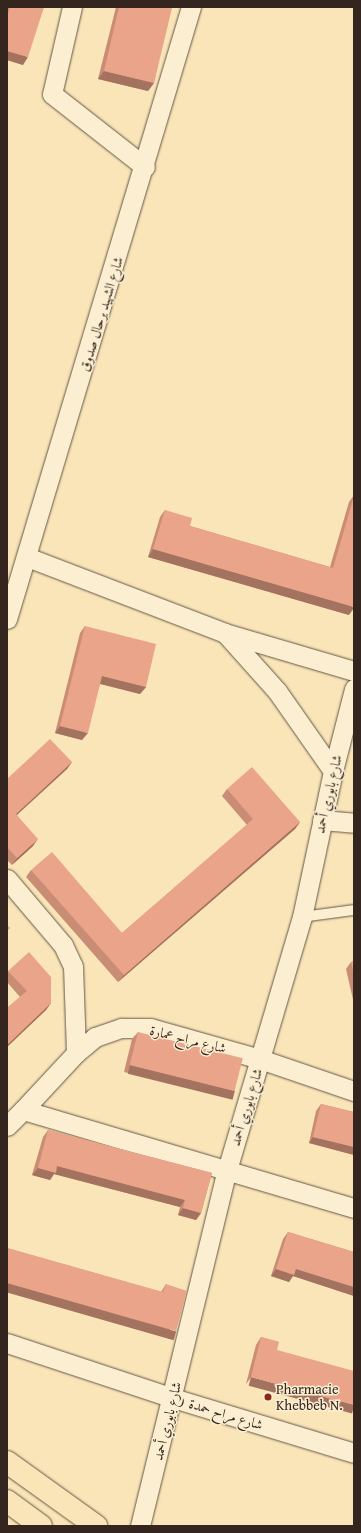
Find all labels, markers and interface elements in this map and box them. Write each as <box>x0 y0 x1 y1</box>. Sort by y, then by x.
street label: شارع الشهيد برحال صدوق <box>76 255 126 373</box>
street label: شارع بابوري أحمد <box>311 753 345 835</box>
street label: شارع مراح عمارة <box>148 1021 228 1057</box>
street label: شارع بابوري أحمد <box>226 1066 266 1148</box>
street label: شارع بابوري أحمد <box>149 1380 185 1462</box>
place label: Pharmacie Khebbeb N. <box>276 1381 343 1414</box>
marker: Pharmacie Khebbeb N. <box>263 1392 273 1402</box>
street label: شارع مراح حمدة <box>187 1395 265 1433</box>

